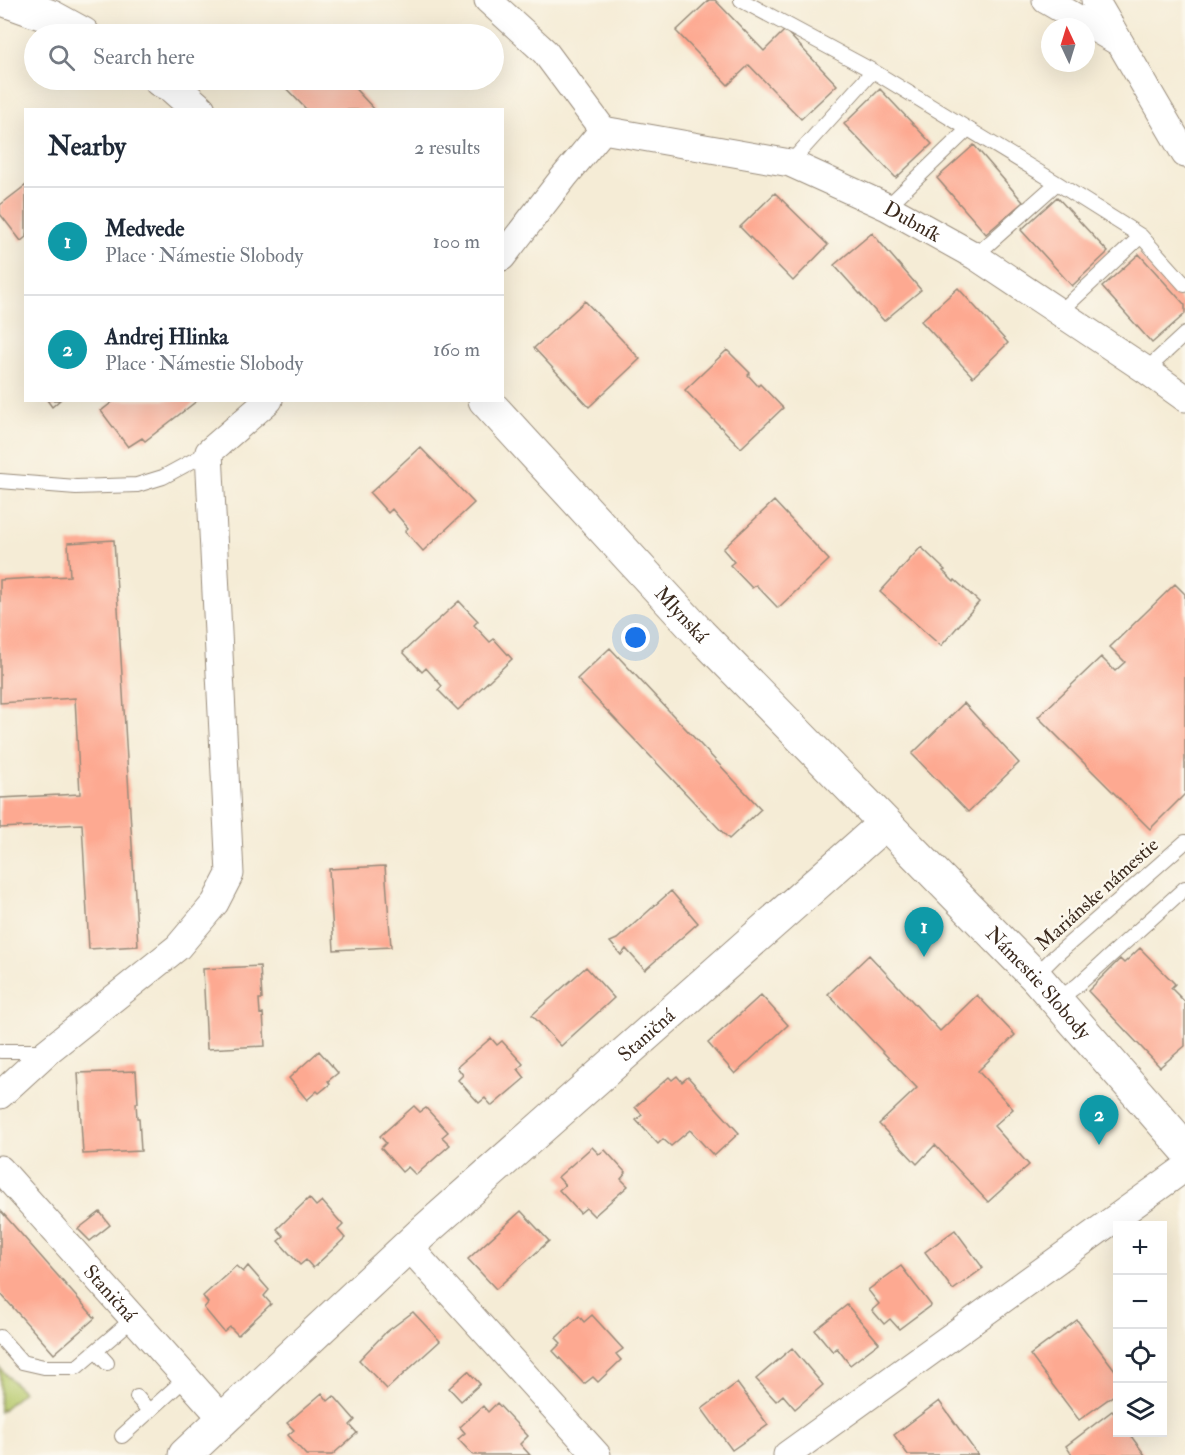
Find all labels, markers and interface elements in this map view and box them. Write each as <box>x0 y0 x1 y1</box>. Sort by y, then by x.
north arrow <box>1041 18 1095 72</box>
search box <box>24 24 504 90</box>
icon: search <box>45 41 78 74</box>
text: Search here <box>93 43 195 71</box>
text: Nearby <box>48 131 126 163</box>
text: 2 results <box>414 135 480 160</box>
street label: Dubník <box>880 195 946 247</box>
text: Medvede <box>105 215 184 243</box>
text: 1 <box>64 229 71 254</box>
text: 100 m <box>433 229 480 254</box>
text: Place · Námestie Slobody <box>105 243 303 268</box>
text: Andrej Hlinka <box>105 323 228 351</box>
text: 2 <box>62 337 73 362</box>
text: 160 m <box>433 337 480 362</box>
text: Place · Námestie Slobody <box>105 351 303 376</box>
street label: Mlynská <box>650 581 715 648</box>
your location <box>621 623 650 652</box>
street label: Mariánske námestie <box>1030 832 1164 956</box>
pin: 1 <box>904 908 944 957</box>
street label: Námestie Slobody <box>981 921 1098 1045</box>
street label: Staničná <box>612 1002 680 1067</box>
pin: 2 <box>1080 1096 1118 1145</box>
map controls <box>1113 1221 1167 1437</box>
button: + <box>1113 1221 1167 1275</box>
street label: Staničná <box>79 1259 143 1327</box>
button: − <box>1113 1275 1167 1329</box>
button: locate <box>1113 1329 1167 1383</box>
button: layers <box>1113 1383 1167 1437</box>

